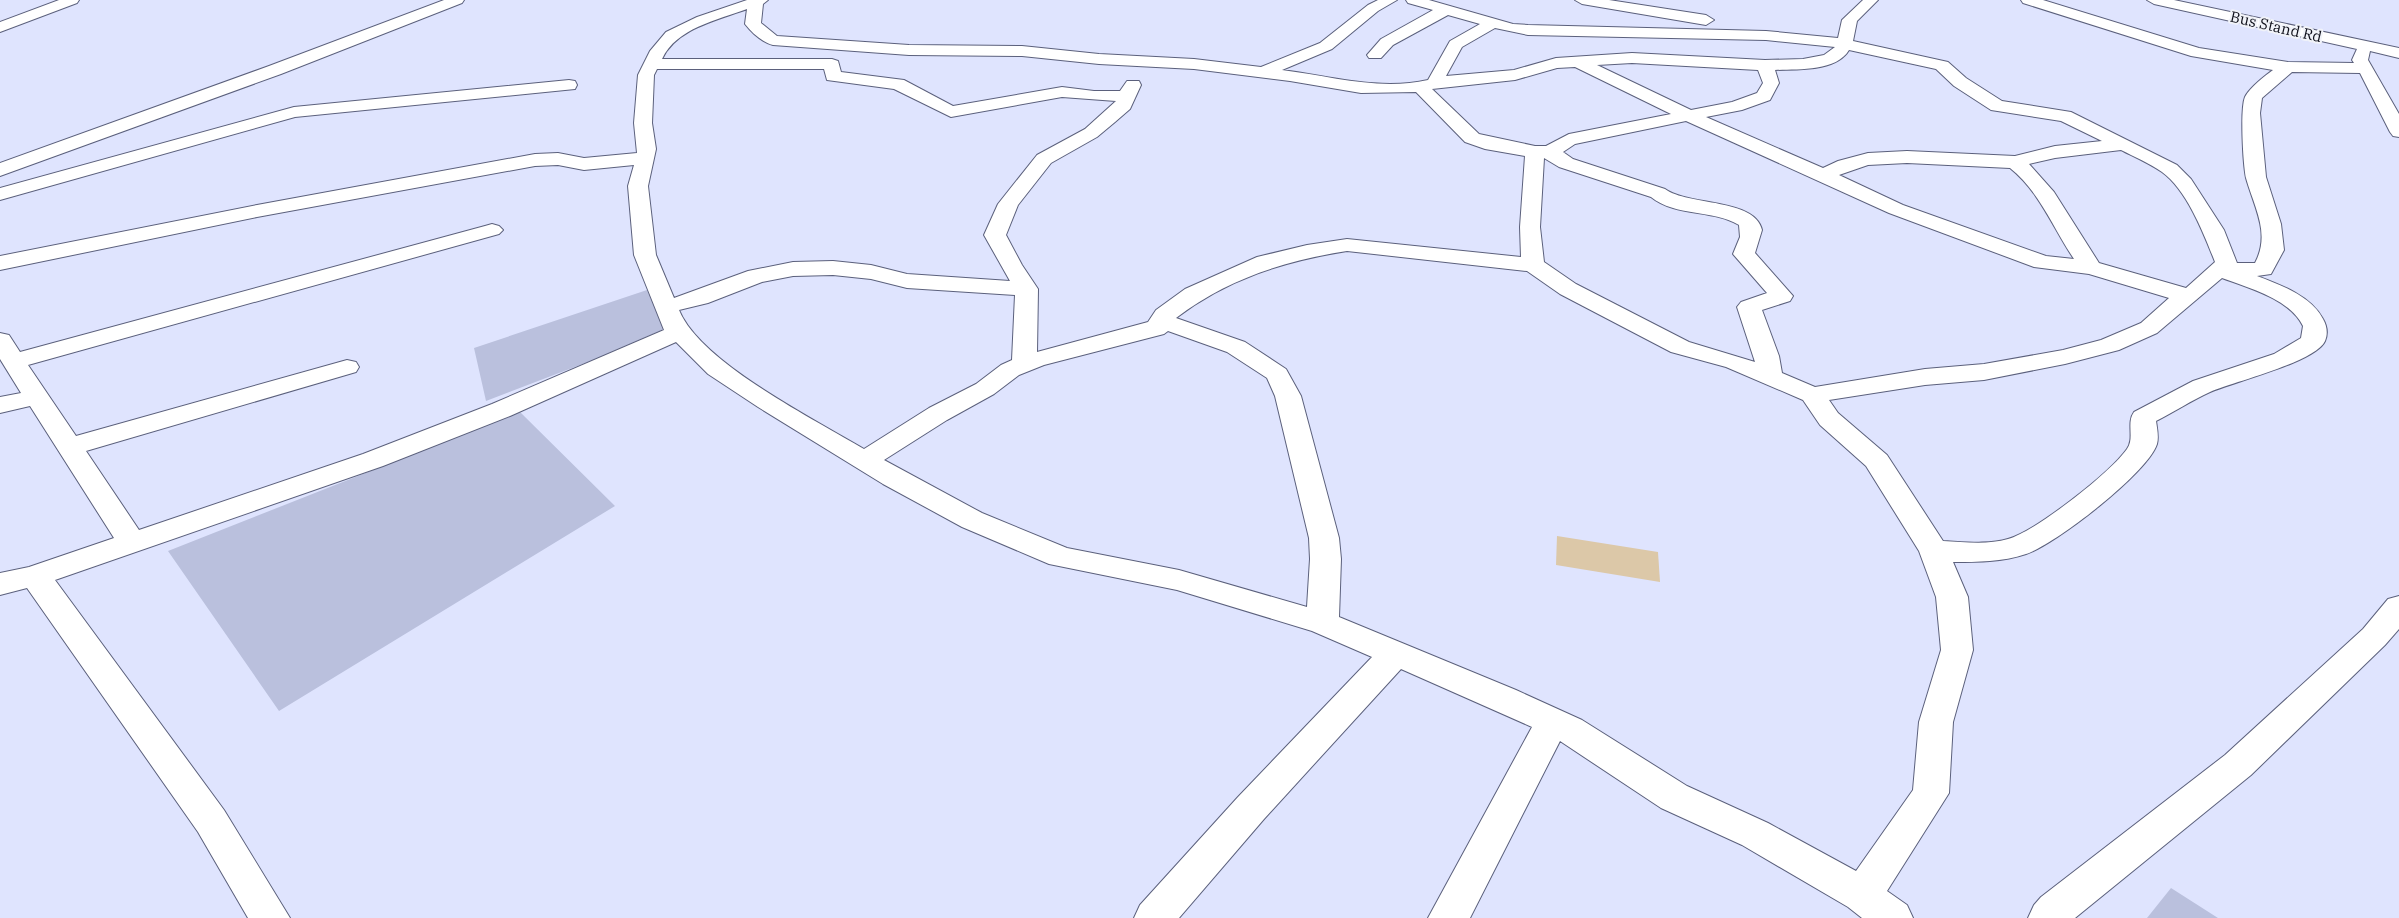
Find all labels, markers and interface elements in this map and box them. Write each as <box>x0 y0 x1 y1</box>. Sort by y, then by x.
street label: Bus Stand Rd <box>2228 7 2324 46</box>

